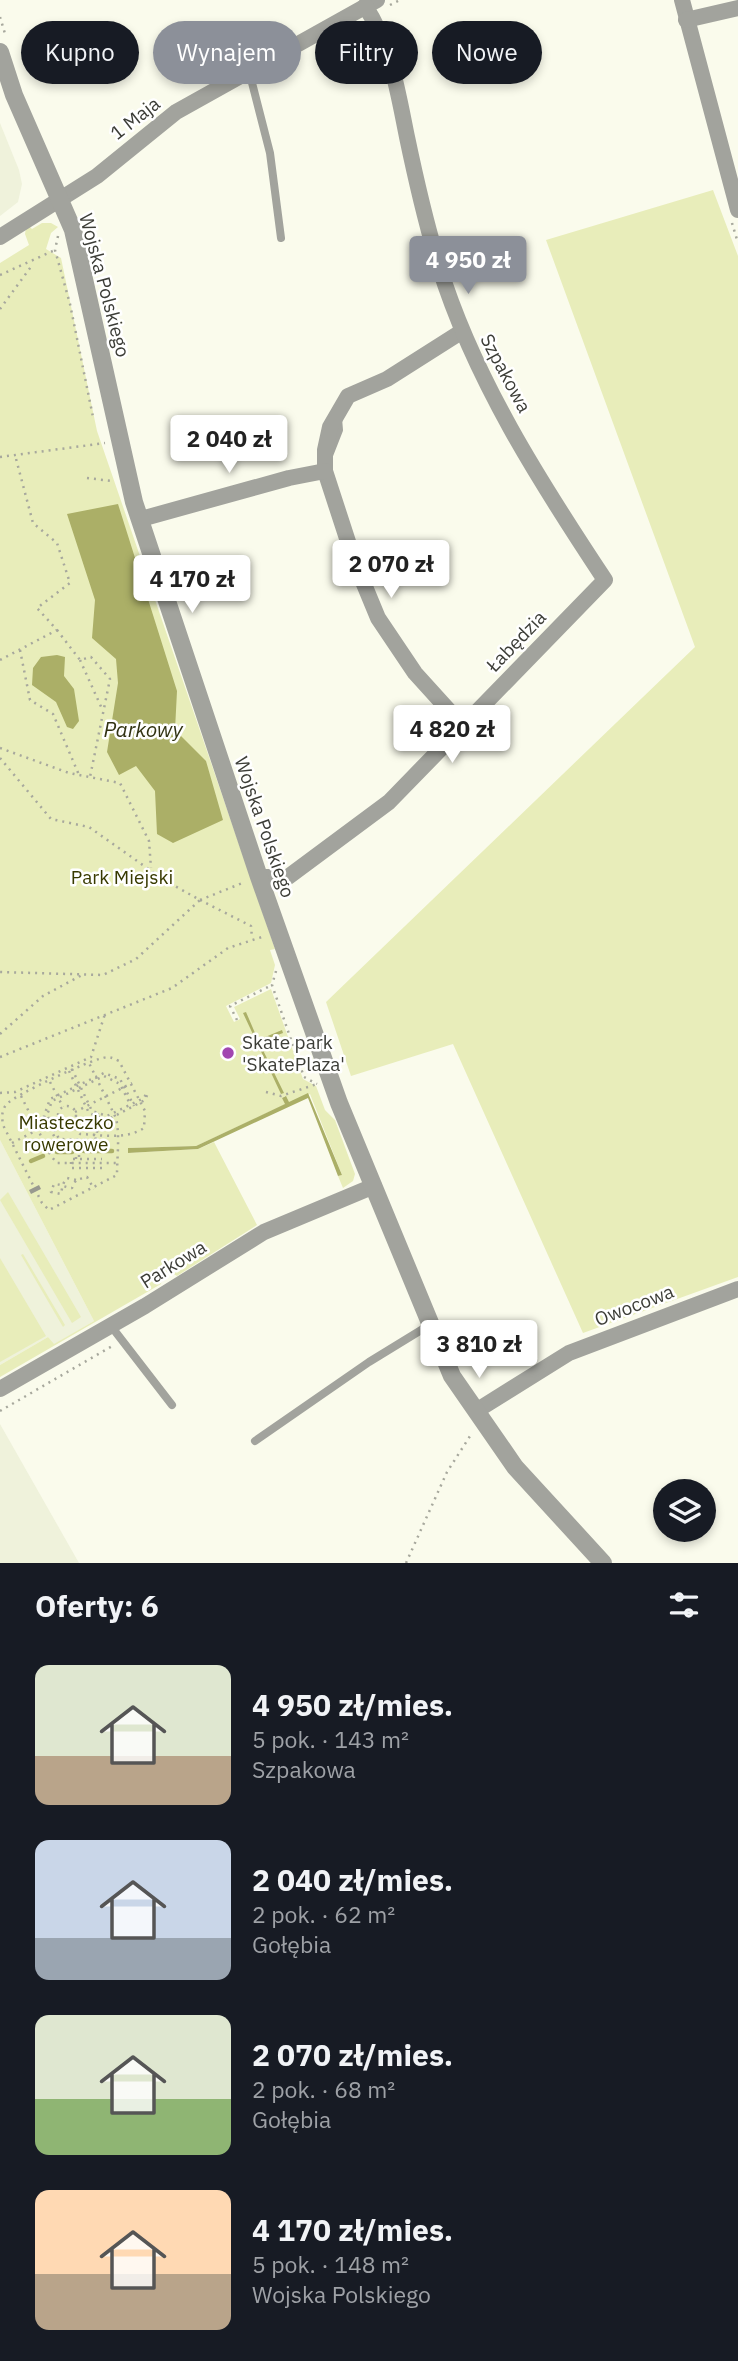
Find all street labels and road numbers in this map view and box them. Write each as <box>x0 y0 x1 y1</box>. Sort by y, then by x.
street label: 1 Maja <box>105 91 165 145</box>
street label: Wojska Polskiego <box>74 211 136 359</box>
street label: Szpakowa <box>475 329 537 417</box>
street label: Łabędzia <box>480 605 551 677</box>
street label: Wojska Polskiego <box>230 753 300 901</box>
street label: Parkowa <box>136 1234 210 1294</box>
street label: Owocowa <box>591 1279 677 1331</box>

